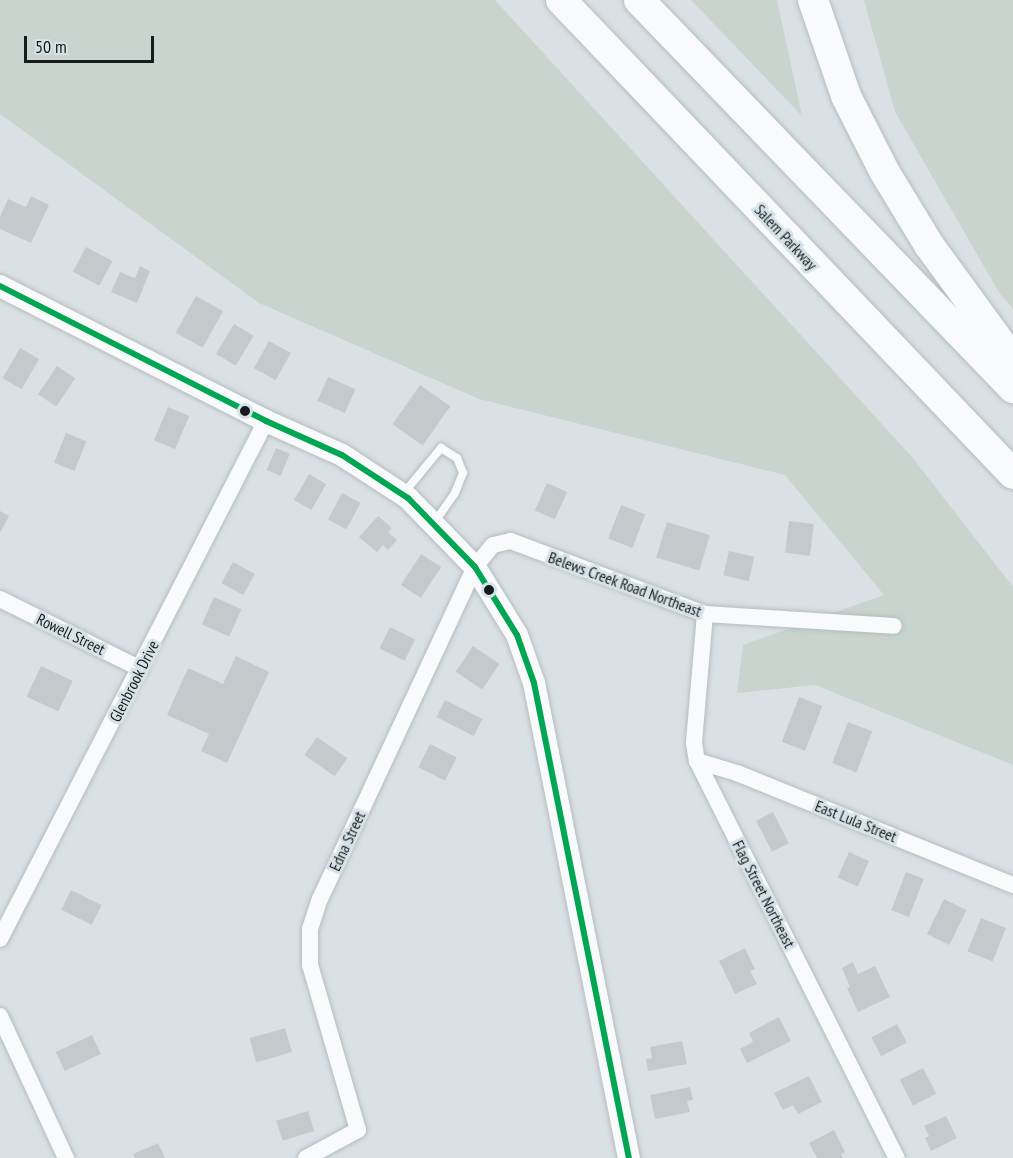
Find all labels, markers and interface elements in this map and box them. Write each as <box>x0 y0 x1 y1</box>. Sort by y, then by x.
scale bar <box>27 24 158 62</box>
text: 50 m <box>35 35 67 58</box>
street label: Salem Parkway <box>751 200 821 274</box>
unlabelled marker <box>239 405 251 417</box>
street label: Belews Creek Road Northeast <box>546 547 704 621</box>
unlabelled marker <box>483 584 495 596</box>
street label: Rowell Street <box>34 609 108 659</box>
street label: Glenbrook Drive <box>105 637 163 725</box>
street label: East Lula Street <box>812 796 900 846</box>
street label: Edna Street <box>325 808 369 874</box>
street label: Flag Street Northeast <box>729 837 799 951</box>

